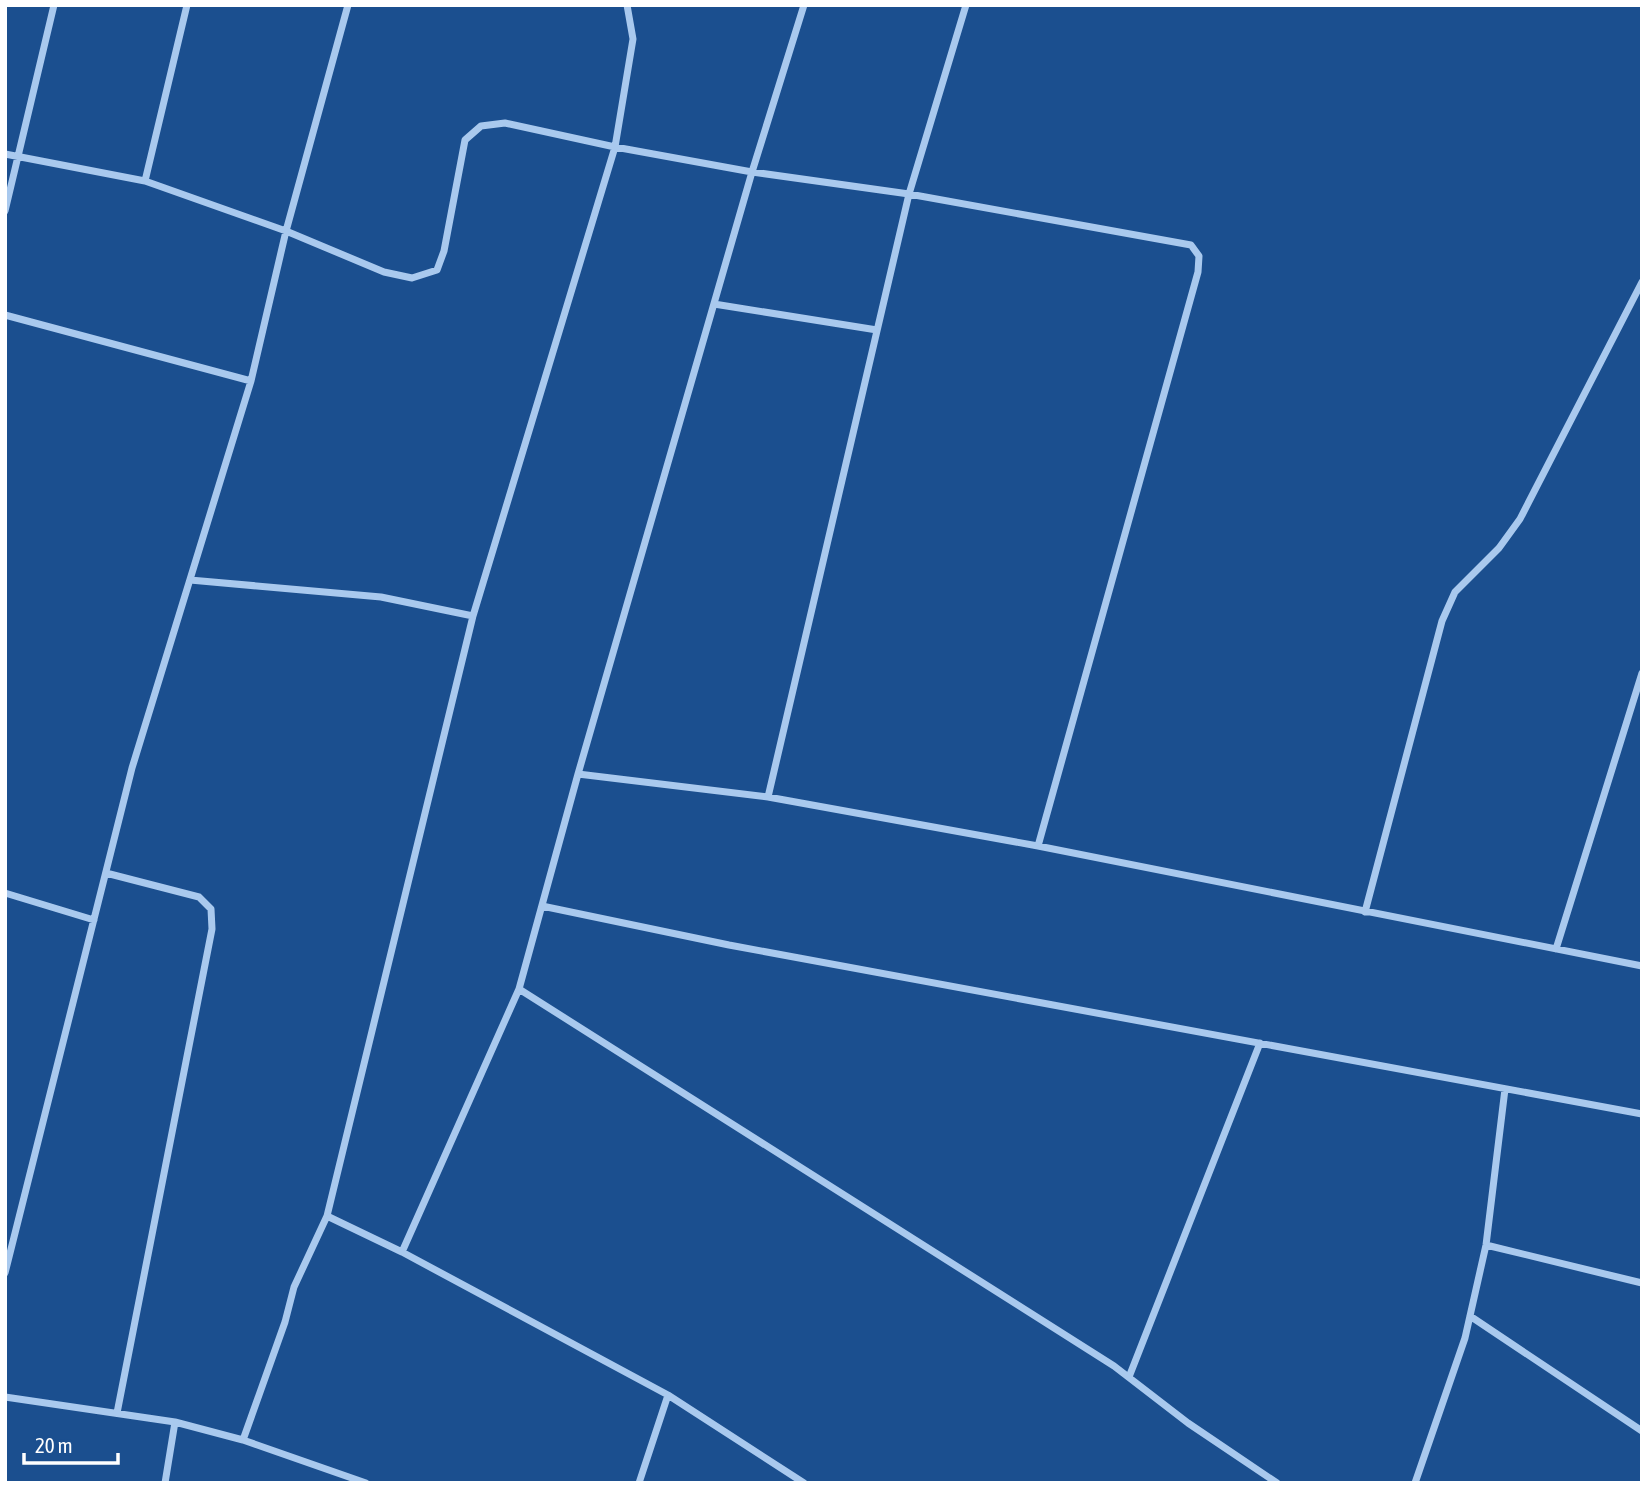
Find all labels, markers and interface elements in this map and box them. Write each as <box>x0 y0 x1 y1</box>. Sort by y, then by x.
scale bar <box>24 1422 119 1466</box>
text: 20 m <box>35 1433 73 1457</box>

